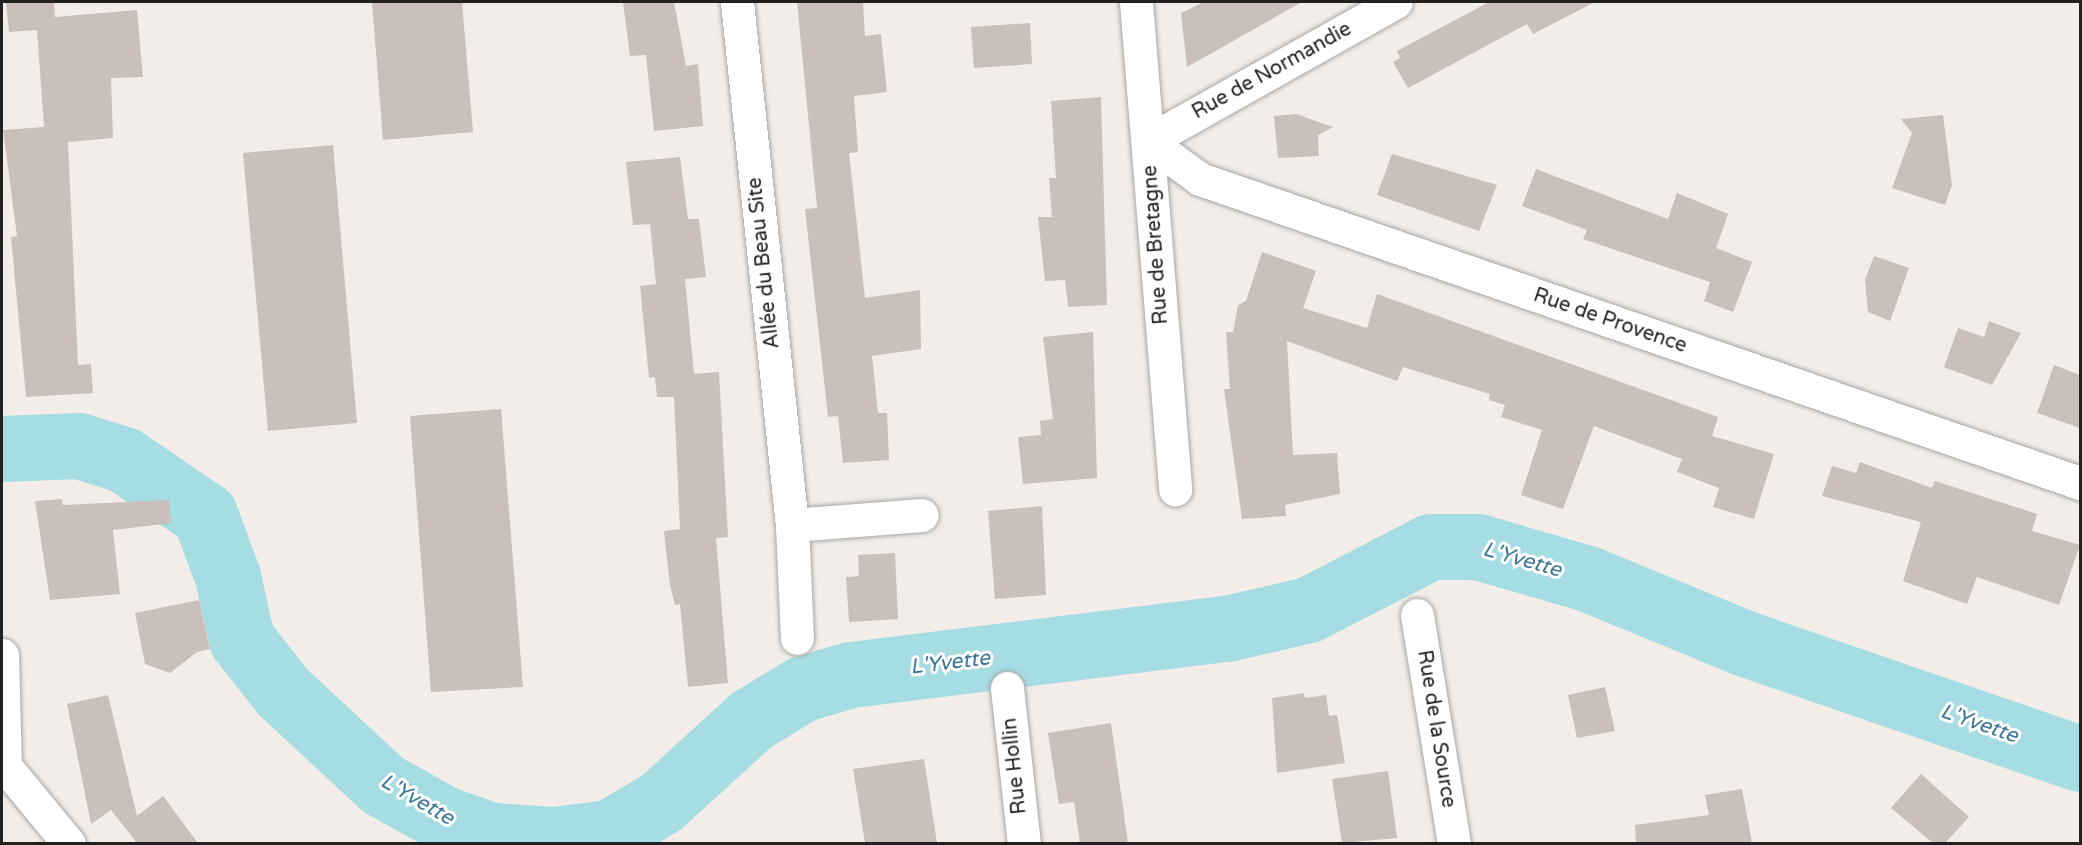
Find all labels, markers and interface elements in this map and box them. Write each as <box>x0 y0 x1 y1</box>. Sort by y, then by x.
street label: Rue de Normandie <box>1188 17 1356 125</box>
street label: Rue de Bretagne <box>1138 165 1174 325</box>
street label: Allée du Beau Site <box>743 176 785 350</box>
street label: Rue de Provence <box>1530 284 1690 358</box>
water label: L'Yvette <box>1480 537 1564 583</box>
water label: L'Yvette <box>909 646 991 680</box>
street label: Rue de la Source <box>1412 648 1460 810</box>
water label: L'Yvette <box>1937 699 2021 749</box>
street label: Rue Hollin <box>998 716 1032 816</box>
water label: L'Yvette <box>376 769 458 831</box>

